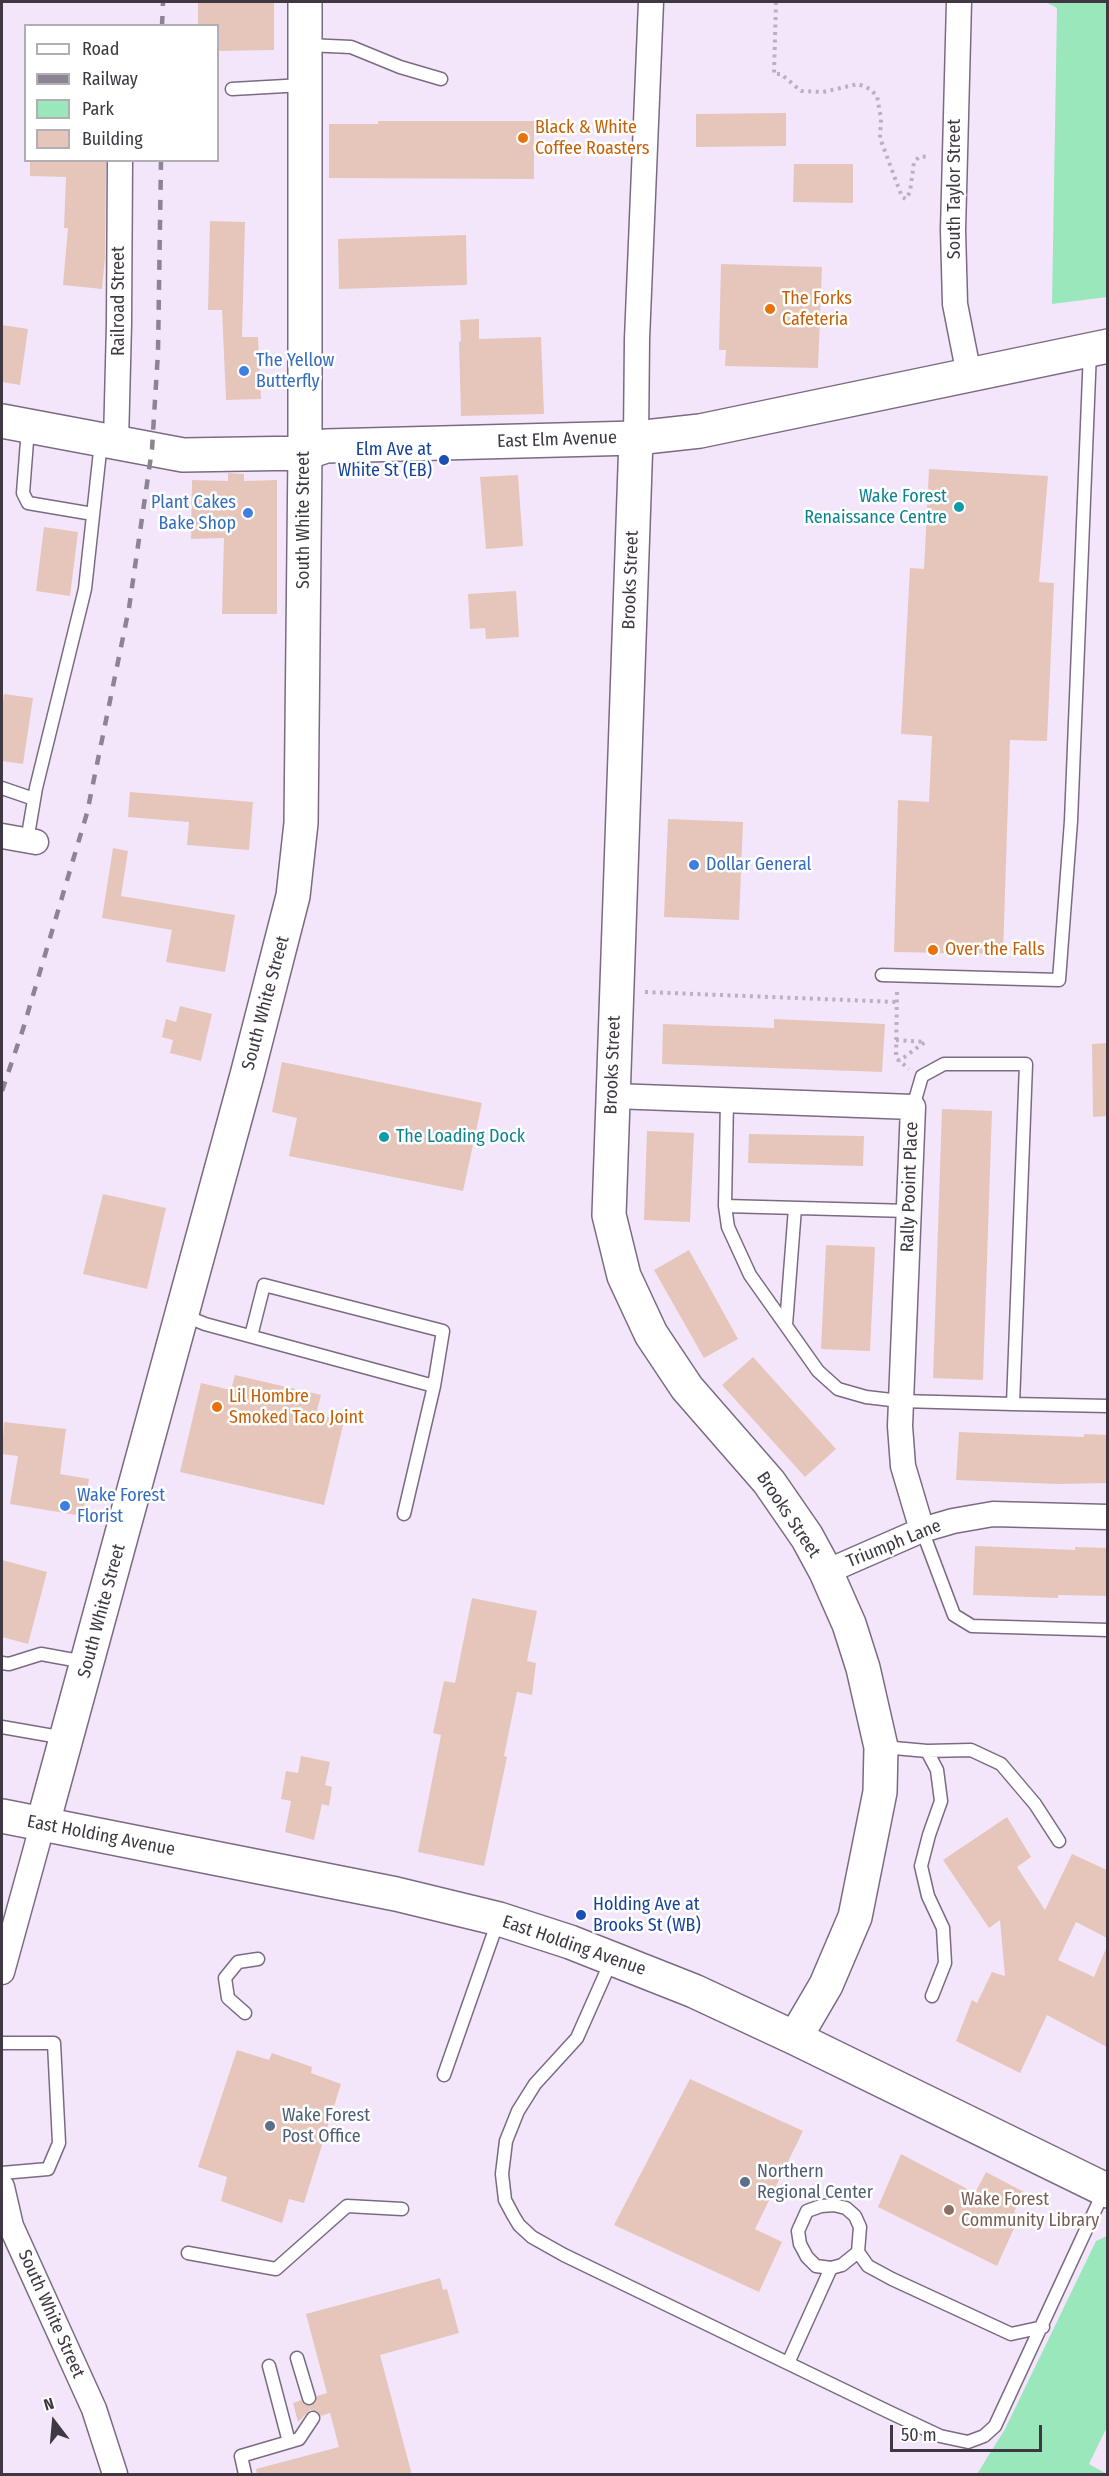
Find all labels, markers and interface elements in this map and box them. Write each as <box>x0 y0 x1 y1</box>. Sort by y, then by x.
legend <box>24 24 219 162</box>
text: Road <box>82 38 119 60</box>
text: Railway <box>82 68 138 90</box>
text: Park <box>82 98 114 120</box>
place label: Black & White Coffee Roasters <box>535 117 650 160</box>
street label: South Taylor Street <box>944 119 966 259</box>
text: Building <box>82 128 143 150</box>
marker: Black & White Coffee Roasters <box>516 131 530 145</box>
street label: Railroad Street <box>108 246 130 356</box>
place label: The Forks Cafeteria <box>782 288 852 330</box>
marker: The Forks Cafeteria <box>763 302 777 316</box>
place label: The Yellow Butterfly <box>256 350 334 392</box>
marker: The Yellow Butterfly <box>237 364 251 378</box>
street label: East Elm Avenue <box>497 427 617 453</box>
place label: Elm Ave at White St (EB) <box>338 439 432 482</box>
street label: South White Street <box>293 451 315 589</box>
marker: Elm Ave at White St (EB) <box>437 453 451 467</box>
place label: Wake Forest Renaissance Centre <box>804 486 947 528</box>
place label: Plant Cakes Bake Shop <box>151 492 236 534</box>
marker: Wake Forest Renaissance Centre <box>952 500 966 514</box>
marker: Plant Cakes Bake Shop <box>241 506 255 520</box>
street label: Brooks Street <box>618 530 644 630</box>
place label: Dollar General <box>706 854 811 876</box>
marker: Dollar General <box>687 858 701 872</box>
street label: South White Street <box>238 934 294 1072</box>
place label: Over the Falls <box>945 939 1045 961</box>
marker: Over the Falls <box>926 943 940 957</box>
street label: Brooks Street <box>600 1015 626 1115</box>
street label: Rally Pooint Place <box>897 1121 923 1253</box>
place label: The Loading Dock <box>396 1126 525 1148</box>
marker: The Loading Dock <box>377 1130 391 1144</box>
place label: Lil Hombre Smoked Taco Joint <box>229 1386 364 1428</box>
marker: Lil Hombre Smoked Taco Joint <box>210 1400 224 1414</box>
street label: Brooks Street <box>751 1468 825 1562</box>
place label: Wake Forest Florist <box>77 1485 165 1528</box>
marker: Wake Forest Florist <box>58 1499 72 1513</box>
street label: Triumph Lane <box>843 1515 945 1573</box>
street label: South White Street <box>74 1542 130 1680</box>
street label: East Holding Avenue <box>25 1811 177 1861</box>
place label: Holding Ave at Brooks St (WB) <box>593 1894 701 1936</box>
marker: Holding Ave at Brooks St (WB) <box>574 1908 588 1922</box>
street label: East Holding Avenue <box>499 1911 649 1981</box>
place label: Wake Forest Post Office <box>282 2105 370 2148</box>
marker: Wake Forest Post Office <box>263 2119 277 2133</box>
place label: Northern Regional Center <box>757 2161 873 2204</box>
marker: Northern Regional Center <box>738 2175 752 2189</box>
place label: Wake Forest Community Library <box>961 2189 1099 2232</box>
marker: Wake Forest Community Library <box>942 2203 956 2217</box>
street label: South White Street <box>13 2247 89 2381</box>
north arrow <box>24 2392 84 2452</box>
text: N <box>42 2394 56 2415</box>
scale bar <box>893 2413 1044 2451</box>
text: 50 m <box>901 2424 937 2446</box>

